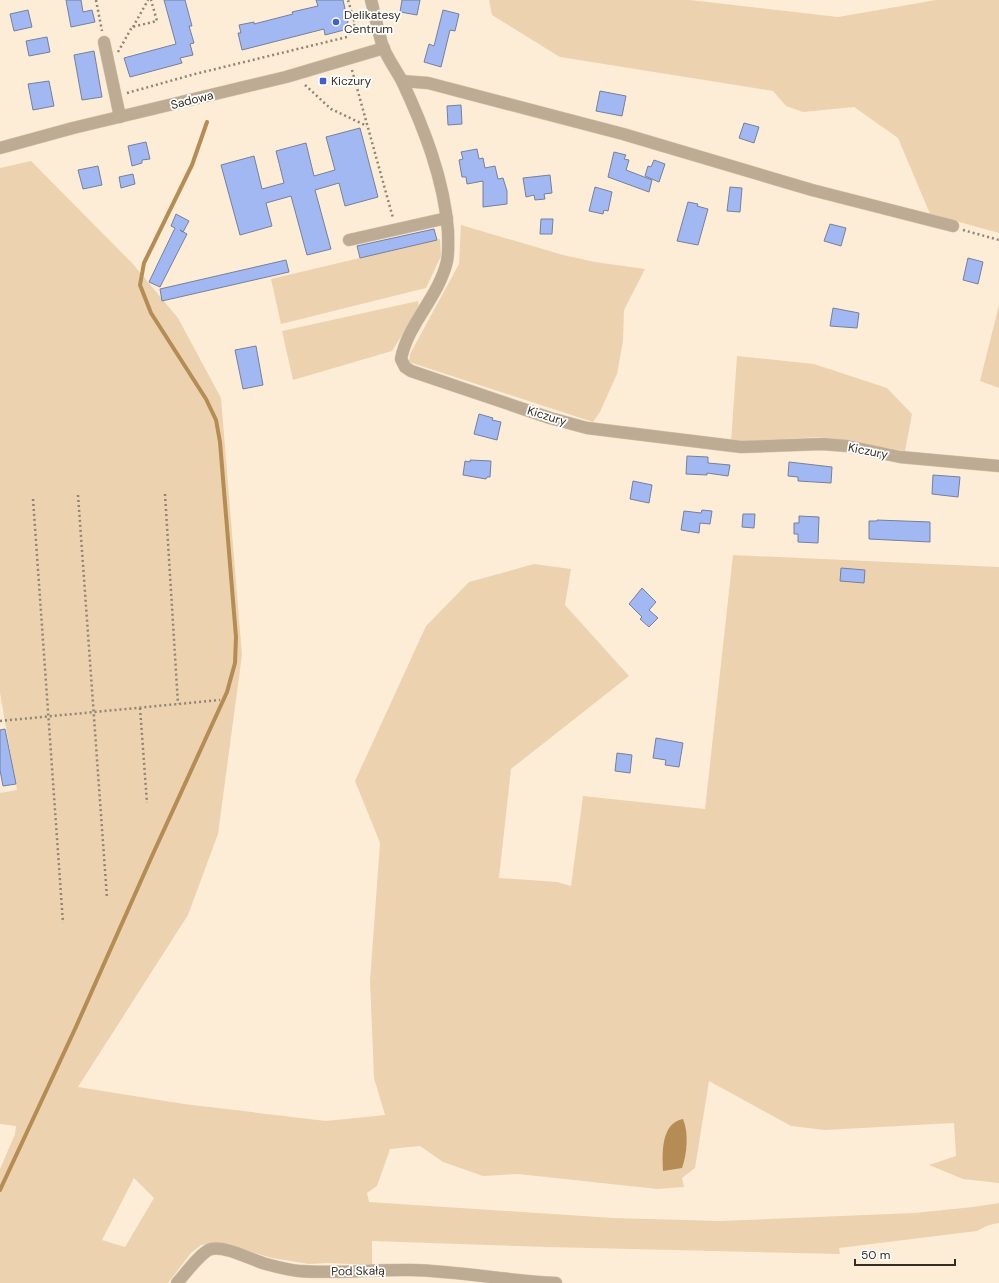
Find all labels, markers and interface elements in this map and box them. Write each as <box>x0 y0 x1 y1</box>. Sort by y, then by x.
place label: Delikatesy Centrum <box>344 7 401 37</box>
marker: Delikatesy Centrum <box>331 17 341 27</box>
place label: Kiczury <box>331 73 372 89</box>
marker: Kiczury <box>318 76 328 86</box>
street label: Sadowa <box>169 87 215 113</box>
street label: Kiczury <box>525 402 569 430</box>
street label: Kiczury <box>847 439 890 463</box>
scale bar <box>855 1241 955 1267</box>
text: 50 m <box>861 1247 890 1263</box>
street label: Pod Skałą <box>331 1263 385 1279</box>

